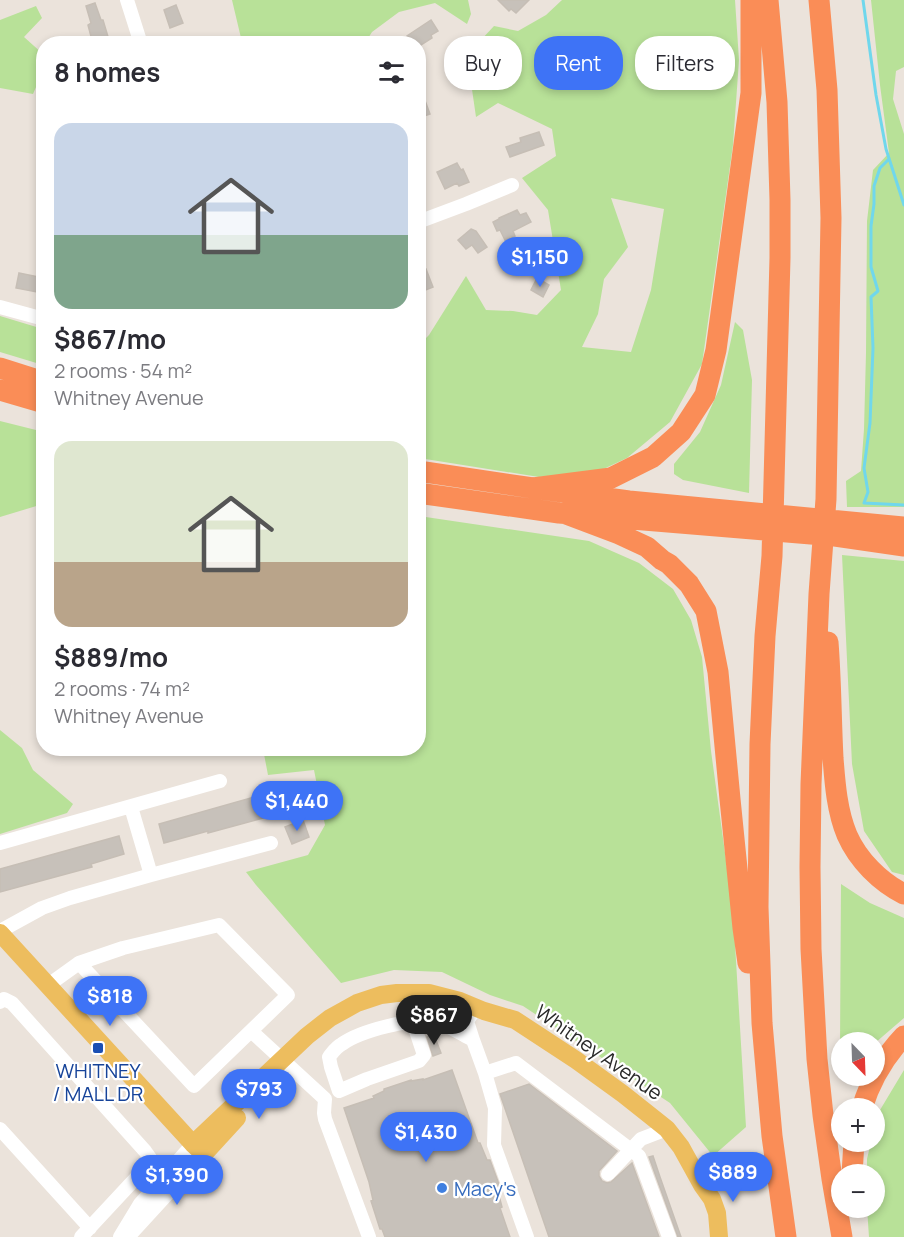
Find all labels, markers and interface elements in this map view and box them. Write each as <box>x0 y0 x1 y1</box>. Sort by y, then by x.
chip: Buy <box>444 36 522 90</box>
chip: Rent <box>534 36 623 90</box>
chip: Filters <box>635 36 735 90</box>
text: 8 homes <box>54 54 160 90</box>
icon: filters <box>375 56 408 89</box>
icon: home <box>177 162 285 270</box>
pin: $1,150 <box>491 237 589 288</box>
text: $1,150 <box>511 243 569 270</box>
text: $867/mo <box>54 321 166 357</box>
text: 2 rooms · 54 m² <box>54 357 192 384</box>
text: Whitney Avenue <box>54 384 204 411</box>
icon: home <box>177 480 285 588</box>
text: $889/mo <box>54 639 168 675</box>
text: 2 rooms · 74 m² <box>54 675 190 702</box>
text: Whitney Avenue <box>54 702 204 729</box>
pin: $1,440 <box>248 781 346 832</box>
text: $1,440 <box>265 787 329 814</box>
pin: $818 <box>74 976 146 1027</box>
text: $818 <box>87 982 133 1009</box>
pin: $867 <box>398 995 470 1046</box>
street label: Whitney Avenue <box>530 998 668 1106</box>
text: $867 <box>410 1001 458 1028</box>
north arrow <box>831 1032 885 1086</box>
map controls <box>831 1032 885 1218</box>
marker: WHITNEY / MALL DR <box>91 1041 105 1055</box>
place label: WHITNEY / MALL DR <box>53 1057 143 1107</box>
pin: $793 <box>223 1069 295 1120</box>
text: $793 <box>235 1075 283 1102</box>
button: + <box>831 1098 885 1152</box>
pin: $1,430 <box>377 1112 475 1163</box>
text: $1,430 <box>394 1118 458 1145</box>
pin: $889 <box>697 1152 769 1203</box>
pin: $1,390 <box>128 1155 226 1206</box>
text: $889 <box>708 1158 758 1185</box>
text: $1,390 <box>145 1161 209 1188</box>
button: − <box>831 1164 885 1218</box>
place label: Macy's <box>454 1175 516 1202</box>
marker: Macy's <box>435 1181 449 1195</box>

